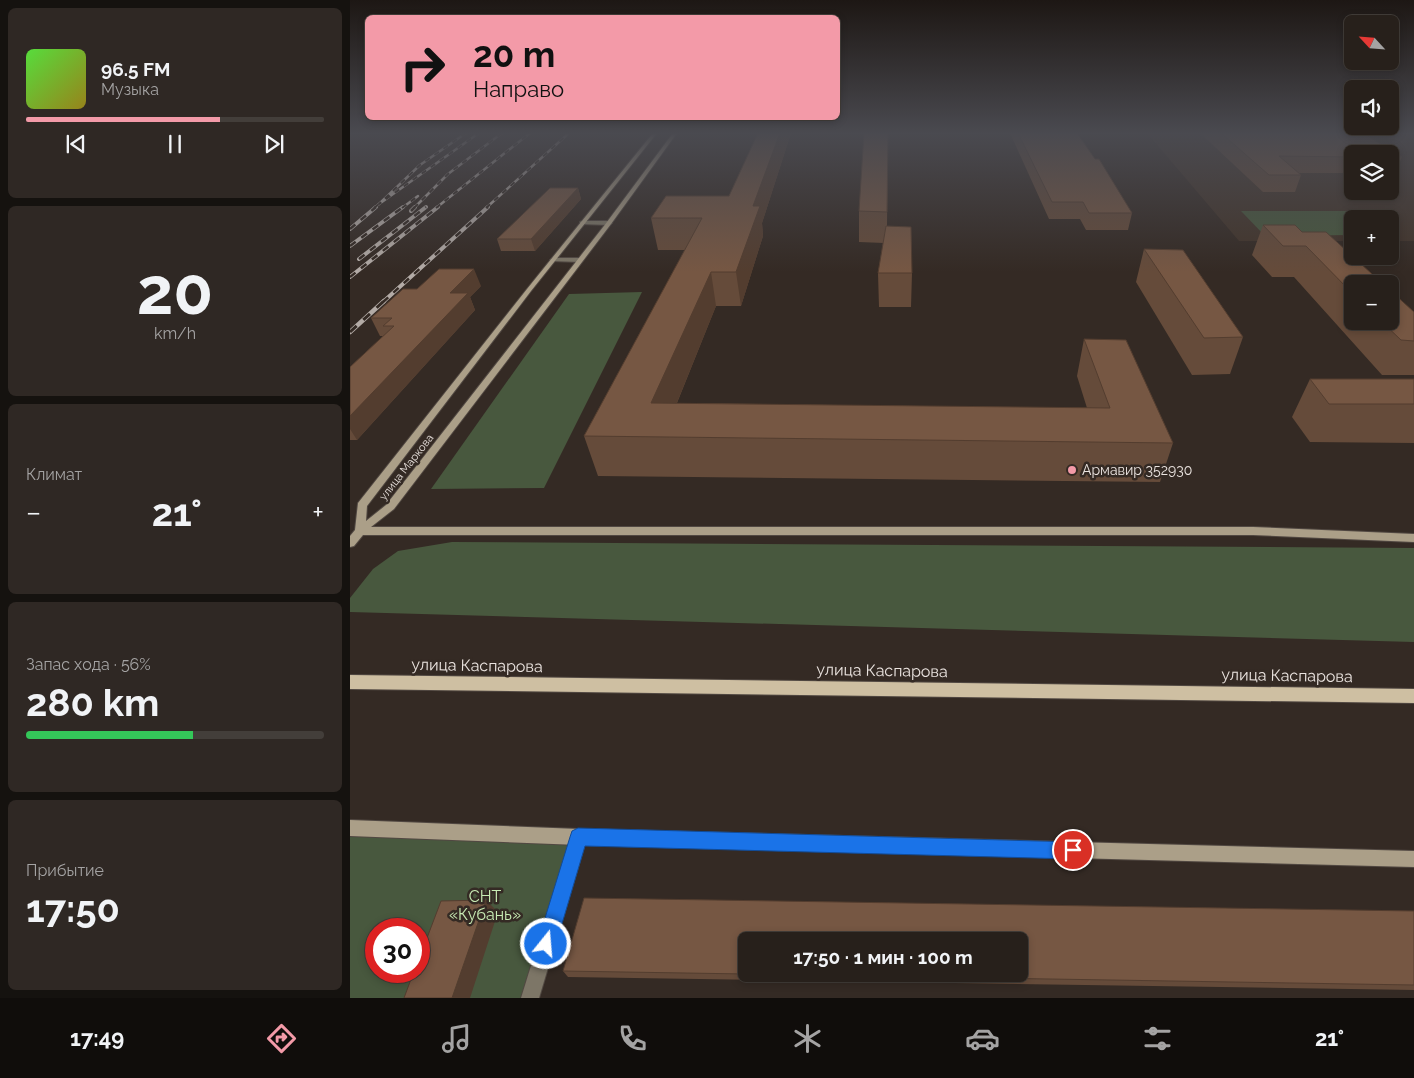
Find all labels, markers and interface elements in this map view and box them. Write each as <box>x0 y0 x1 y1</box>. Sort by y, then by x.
north arrow <box>1344 15 1399 70</box>
map controls <box>1344 15 1399 330</box>
text: 20 m <box>473 34 555 75</box>
icon: right <box>390 35 455 100</box>
text: 96.5 FM <box>101 58 170 80</box>
text: Направо <box>473 76 564 102</box>
text: Музыка <box>101 80 159 99</box>
button: sound <box>1344 80 1399 135</box>
icon: previous <box>62 130 90 158</box>
icon: pause <box>161 130 189 158</box>
icon: next <box>260 130 288 158</box>
button: layers <box>1344 145 1399 200</box>
button: + <box>1344 210 1399 265</box>
text: 20 <box>137 253 213 329</box>
button: − <box>1344 275 1399 330</box>
text: km/h <box>154 324 196 343</box>
street label: улица Маркова <box>377 432 436 503</box>
place label: Армавир 352930 <box>1082 462 1192 478</box>
marker: Армавир 352930 <box>1066 464 1078 476</box>
text: Климат <box>26 465 82 484</box>
text: 21° <box>152 490 202 535</box>
text: − <box>26 496 41 529</box>
text: + <box>312 496 324 529</box>
text: Запас хода · 56% <box>26 655 151 674</box>
street label: улица Каспарова <box>411 655 543 676</box>
street label: улица Каспарова <box>816 660 948 681</box>
street label: улица Каспарова <box>1221 665 1353 686</box>
text: 280 km <box>26 680 159 725</box>
pin <box>1052 829 1094 871</box>
icon: arrive <box>1059 836 1087 864</box>
text: Прибытие <box>26 861 104 880</box>
text: 17:50 <box>26 886 120 931</box>
park label: СНТ «Кубань» <box>449 887 521 924</box>
position arrow <box>519 917 571 969</box>
speed limit sign: 30 <box>365 918 430 983</box>
text: 17:50 · 1 мин · 100 m <box>793 946 973 968</box>
icon: directions <box>264 1021 299 1056</box>
icon: music <box>439 1021 474 1056</box>
icon: phone <box>615 1021 650 1056</box>
icon: climate <box>790 1021 825 1056</box>
icon: car <box>965 1021 1000 1056</box>
icon: filters <box>1140 1021 1175 1056</box>
text: 17:49 <box>70 1025 124 1051</box>
text: 21° <box>1315 1025 1344 1051</box>

